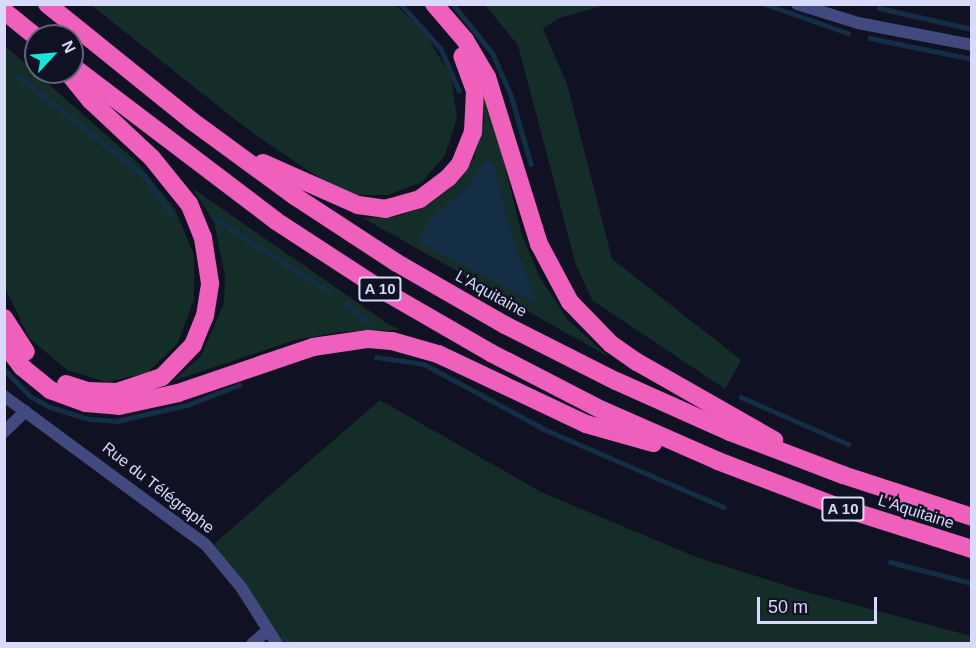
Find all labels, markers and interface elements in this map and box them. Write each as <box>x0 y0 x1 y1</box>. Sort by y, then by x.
north arrow <box>24 24 84 84</box>
text: N <box>59 38 79 56</box>
street label: L'Aquitaine <box>452 267 530 321</box>
road number: A 10 <box>358 277 403 301</box>
street label: Rue du Télégraphe <box>98 438 218 538</box>
street label: L'Aquitaine <box>876 491 956 533</box>
road number: A 10 <box>820 497 866 521</box>
scale bar <box>760 585 880 623</box>
text: 50 m <box>768 597 808 617</box>

